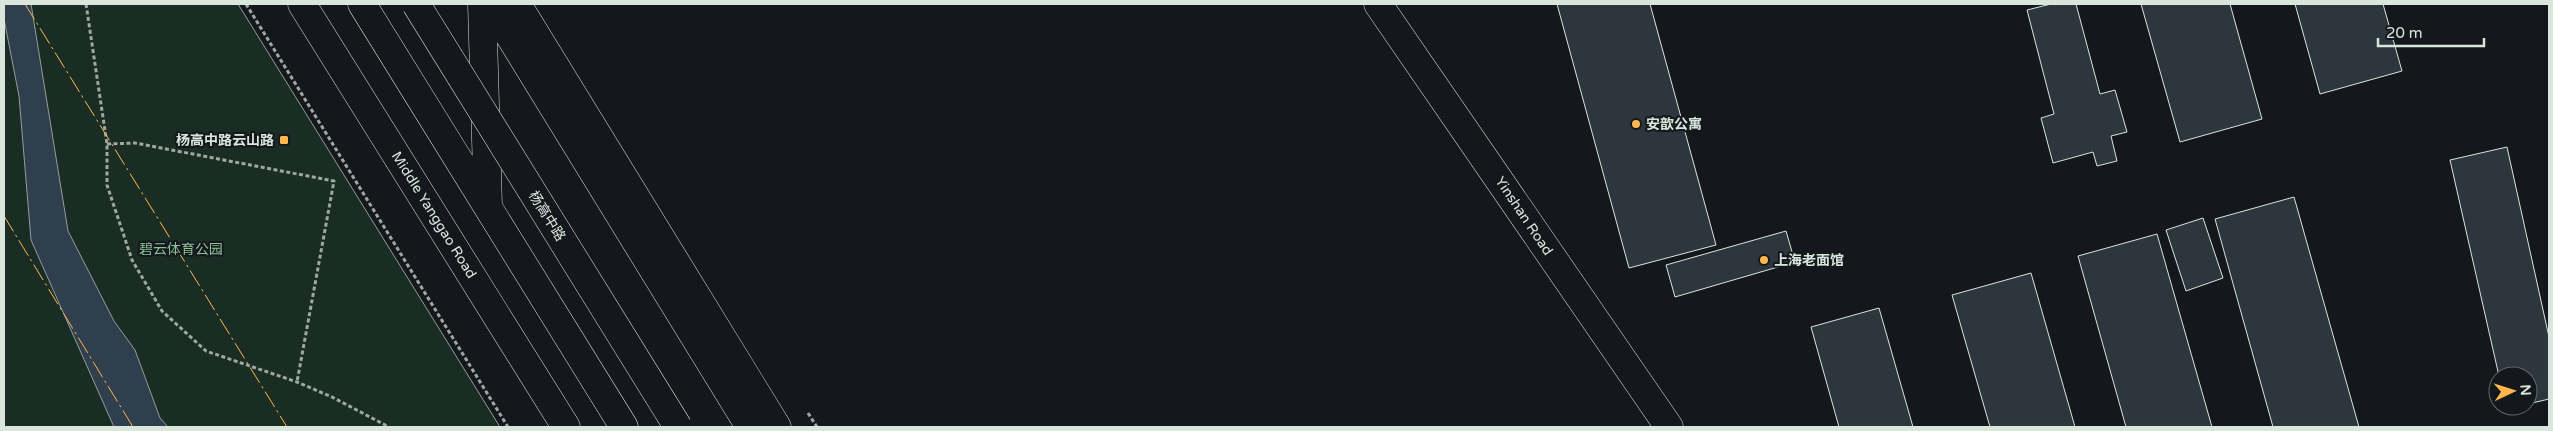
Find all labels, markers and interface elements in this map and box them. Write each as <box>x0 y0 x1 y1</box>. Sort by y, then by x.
scale bar <box>2378 15 2484 47</box>
text: 20 m <box>2386 24 2423 42</box>
place label: 安歆公寓 <box>1646 116 1702 133</box>
marker: 安歆公寓 <box>1630 118 1642 130</box>
place label: 杨高中路云山路 <box>176 132 274 149</box>
marker: 杨高中路云山路 <box>278 134 290 146</box>
street label: Middle Yanggao Road <box>388 148 480 282</box>
street label: Yinshan Road <box>1491 173 1557 259</box>
street label: 杨高中路 <box>525 188 569 244</box>
park label: 碧云体育公园 <box>139 241 223 258</box>
place label: 上海老面馆 <box>1774 252 1844 269</box>
marker: 上海老面馆 <box>1758 254 1770 266</box>
north arrow <box>2488 366 2538 416</box>
text: N <box>2517 384 2534 396</box>

